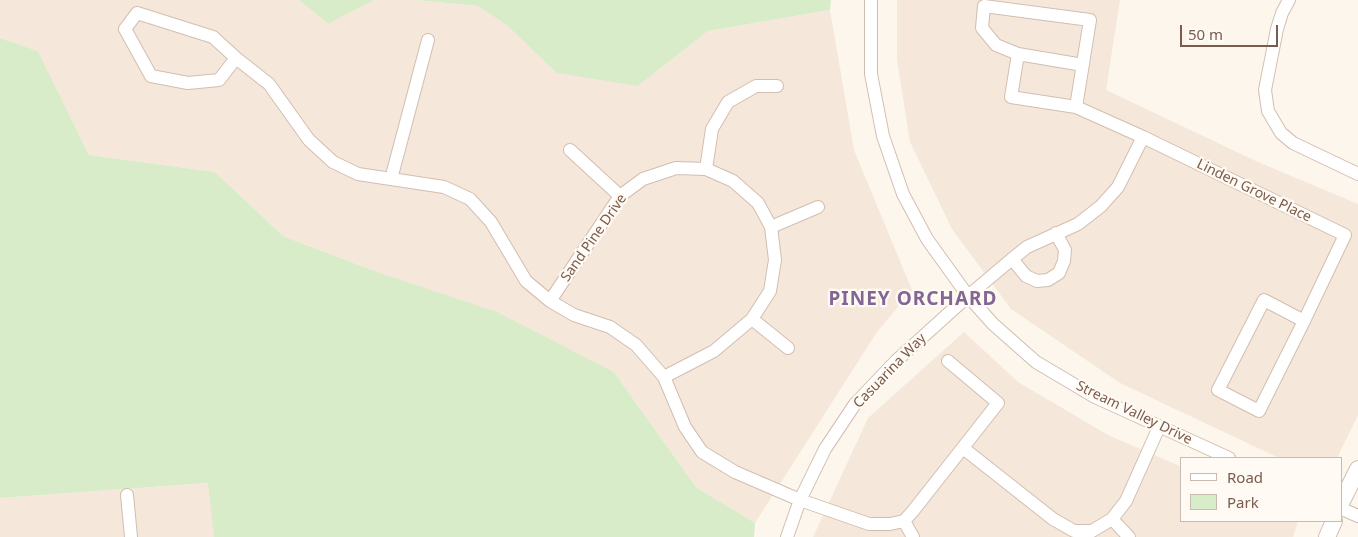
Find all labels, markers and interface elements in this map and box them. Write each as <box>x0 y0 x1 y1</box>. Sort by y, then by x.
scale bar <box>1183 15 1280 47</box>
text: 50 m <box>1188 24 1223 44</box>
street label: Linden Grove Place <box>1194 156 1314 226</box>
street label: Sand Pine Drive <box>557 191 631 285</box>
district label: PINEY ORCHARD <box>827 289 999 311</box>
street label: Casuarina Way <box>850 330 930 412</box>
street label: Stream Valley Drive <box>1073 378 1195 448</box>
legend <box>1180 457 1343 522</box>
text: Road <box>1227 467 1263 487</box>
text: Park <box>1227 492 1259 512</box>

